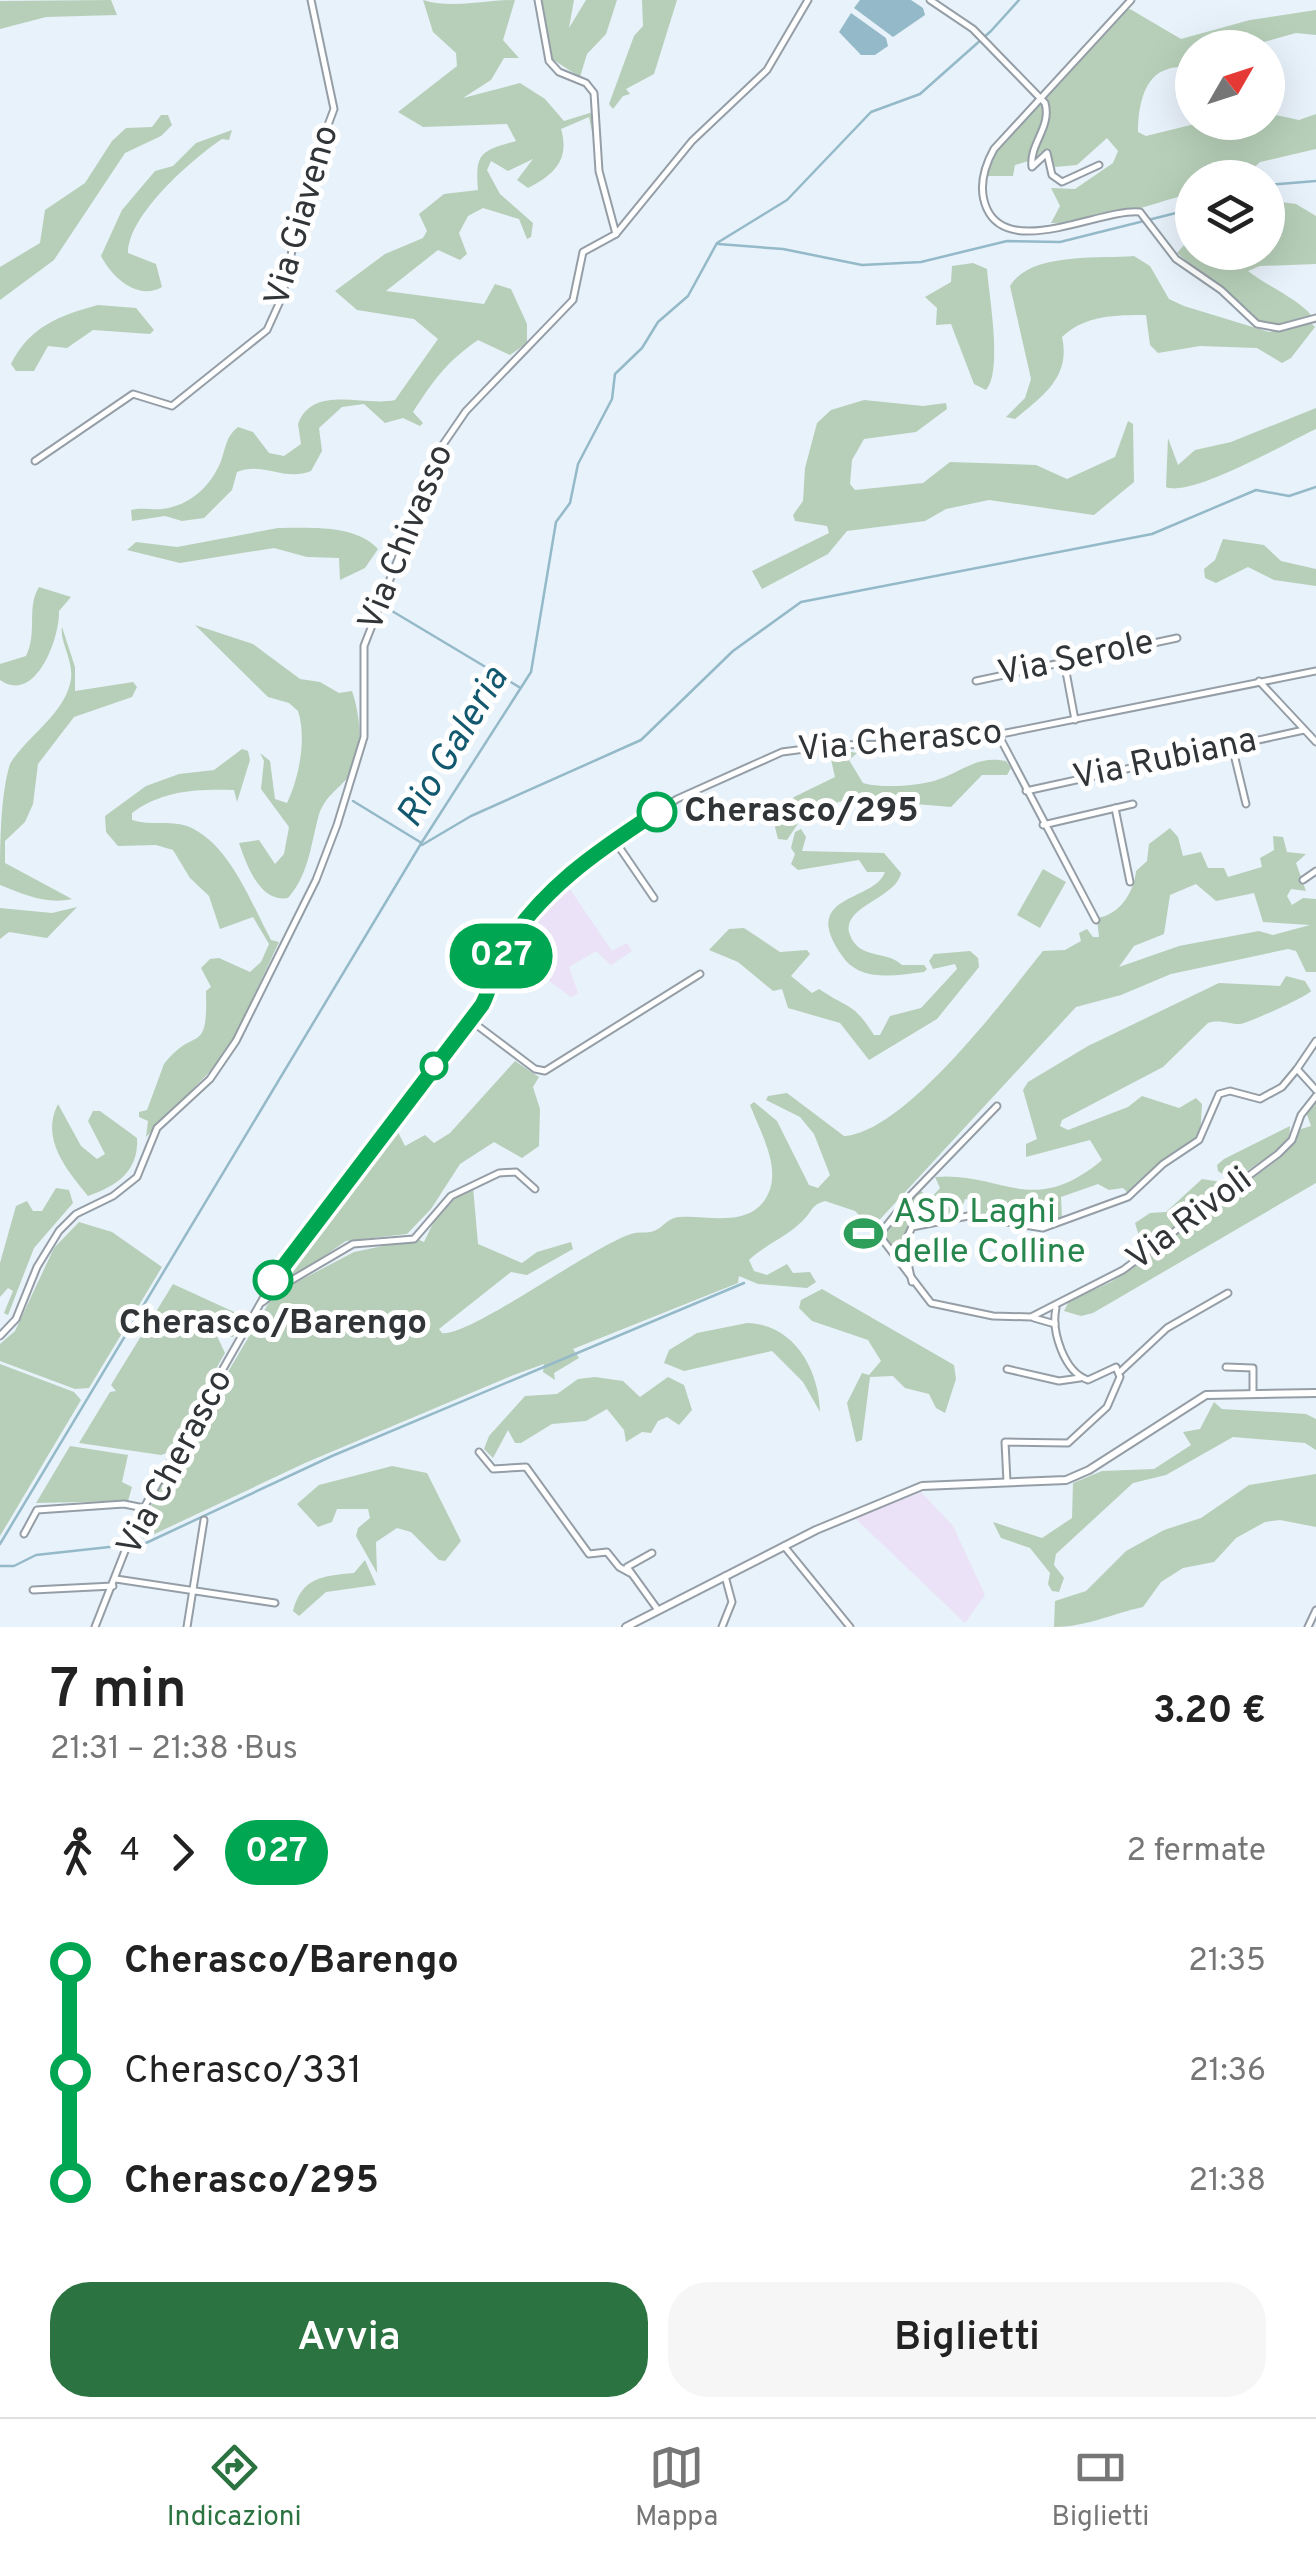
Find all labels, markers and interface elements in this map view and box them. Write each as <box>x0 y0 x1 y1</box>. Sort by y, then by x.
north arrow <box>1175 30 1285 140</box>
map controls <box>1175 30 1285 270</box>
street label: Via Giaveno <box>256 120 350 312</box>
button: layers <box>1175 160 1285 270</box>
street label: Via Chivasso <box>350 438 464 638</box>
street label: Via Serole <box>994 621 1158 697</box>
water label: Rio Galeria <box>387 658 521 838</box>
street label: Via Cherasco <box>796 711 1004 773</box>
street label: Via Rubiana <box>1069 719 1261 801</box>
place label: Cherasco/295 <box>684 790 919 834</box>
marker: Cherasco/295 <box>638 793 676 831</box>
line badge: 027 <box>444 924 558 988</box>
text: 027 <box>470 934 532 978</box>
unlabelled marker <box>421 1053 447 1079</box>
street label: Via Rivoli <box>1119 1159 1261 1281</box>
place label: ASD Laghi delle Colline <box>893 1191 1086 1275</box>
sports icon: ASD Laghi delle Colline <box>842 1212 884 1254</box>
marker: Cherasco/Barengo <box>254 1261 292 1299</box>
place label: Cherasco/Barengo <box>119 1302 427 1346</box>
street label: Via Cherasco <box>108 1362 244 1564</box>
text: 7 min <box>50 1657 187 1727</box>
text: 3.20 € <box>1153 1688 1266 1737</box>
text: 21:31 – 21:38 · Bus <box>50 1730 298 1770</box>
icon: walk <box>50 1825 105 1880</box>
icon: forward <box>155 1825 210 1880</box>
text: 027 <box>245 1830 308 1874</box>
text: 4 <box>120 1832 140 1872</box>
text: 2 fermate <box>1127 1832 1266 1872</box>
text: Cherasco/Barengo <box>124 1938 459 1987</box>
text: 21:35 <box>1188 1942 1266 1982</box>
text: Cherasco/331 <box>124 2048 362 2097</box>
text: 21:36 <box>1189 2052 1266 2092</box>
text: Cherasco/295 <box>124 2158 379 2207</box>
text: 21:38 <box>1188 2162 1266 2202</box>
button: Avvia <box>50 2282 648 2397</box>
button: Biglietti <box>668 2282 1266 2397</box>
tab: Indicazioni <box>167 2440 302 2536</box>
tab: Mappa <box>635 2440 718 2536</box>
tab: Biglietti <box>1052 2440 1149 2536</box>

